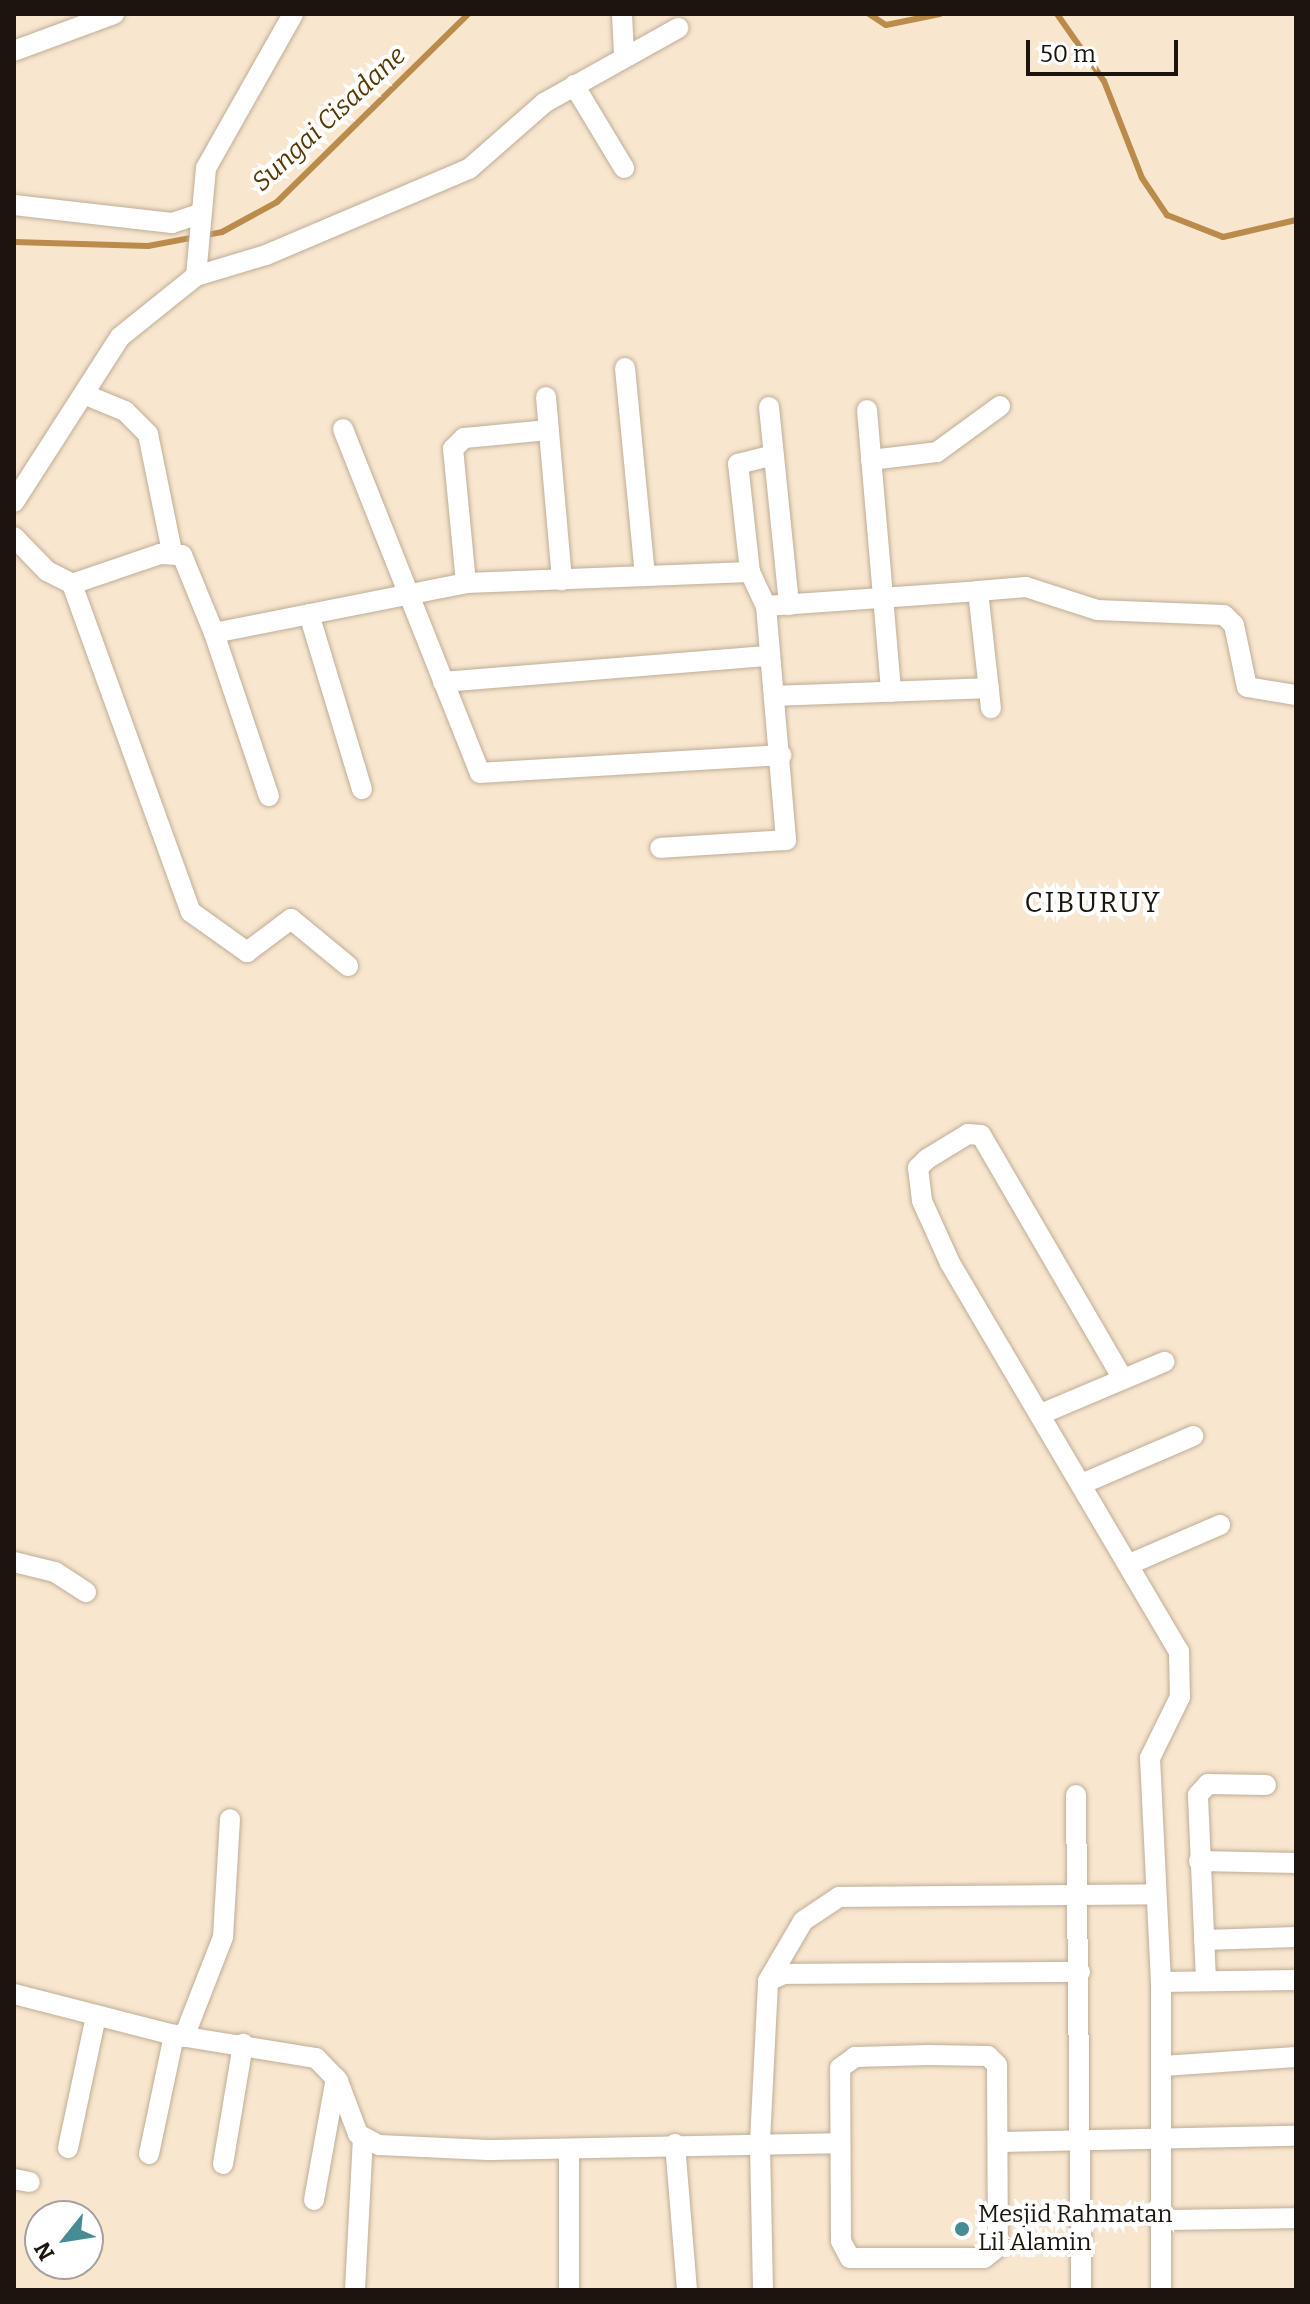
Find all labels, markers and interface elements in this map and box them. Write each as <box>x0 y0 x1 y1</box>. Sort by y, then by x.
scale bar <box>1030 24 1182 74</box>
water label: Sungai Cisadane <box>246 40 412 198</box>
text: 50 m <box>1040 40 1096 68</box>
district label: CIBURUY <box>1024 886 1162 920</box>
north arrow <box>24 2200 104 2280</box>
place label: Mesjid Rahmatan Lil Alamin <box>978 2201 1173 2257</box>
marker: Mesjid Rahmatan Lil Alamin <box>953 2220 971 2238</box>
text: N <box>29 2237 60 2265</box>

